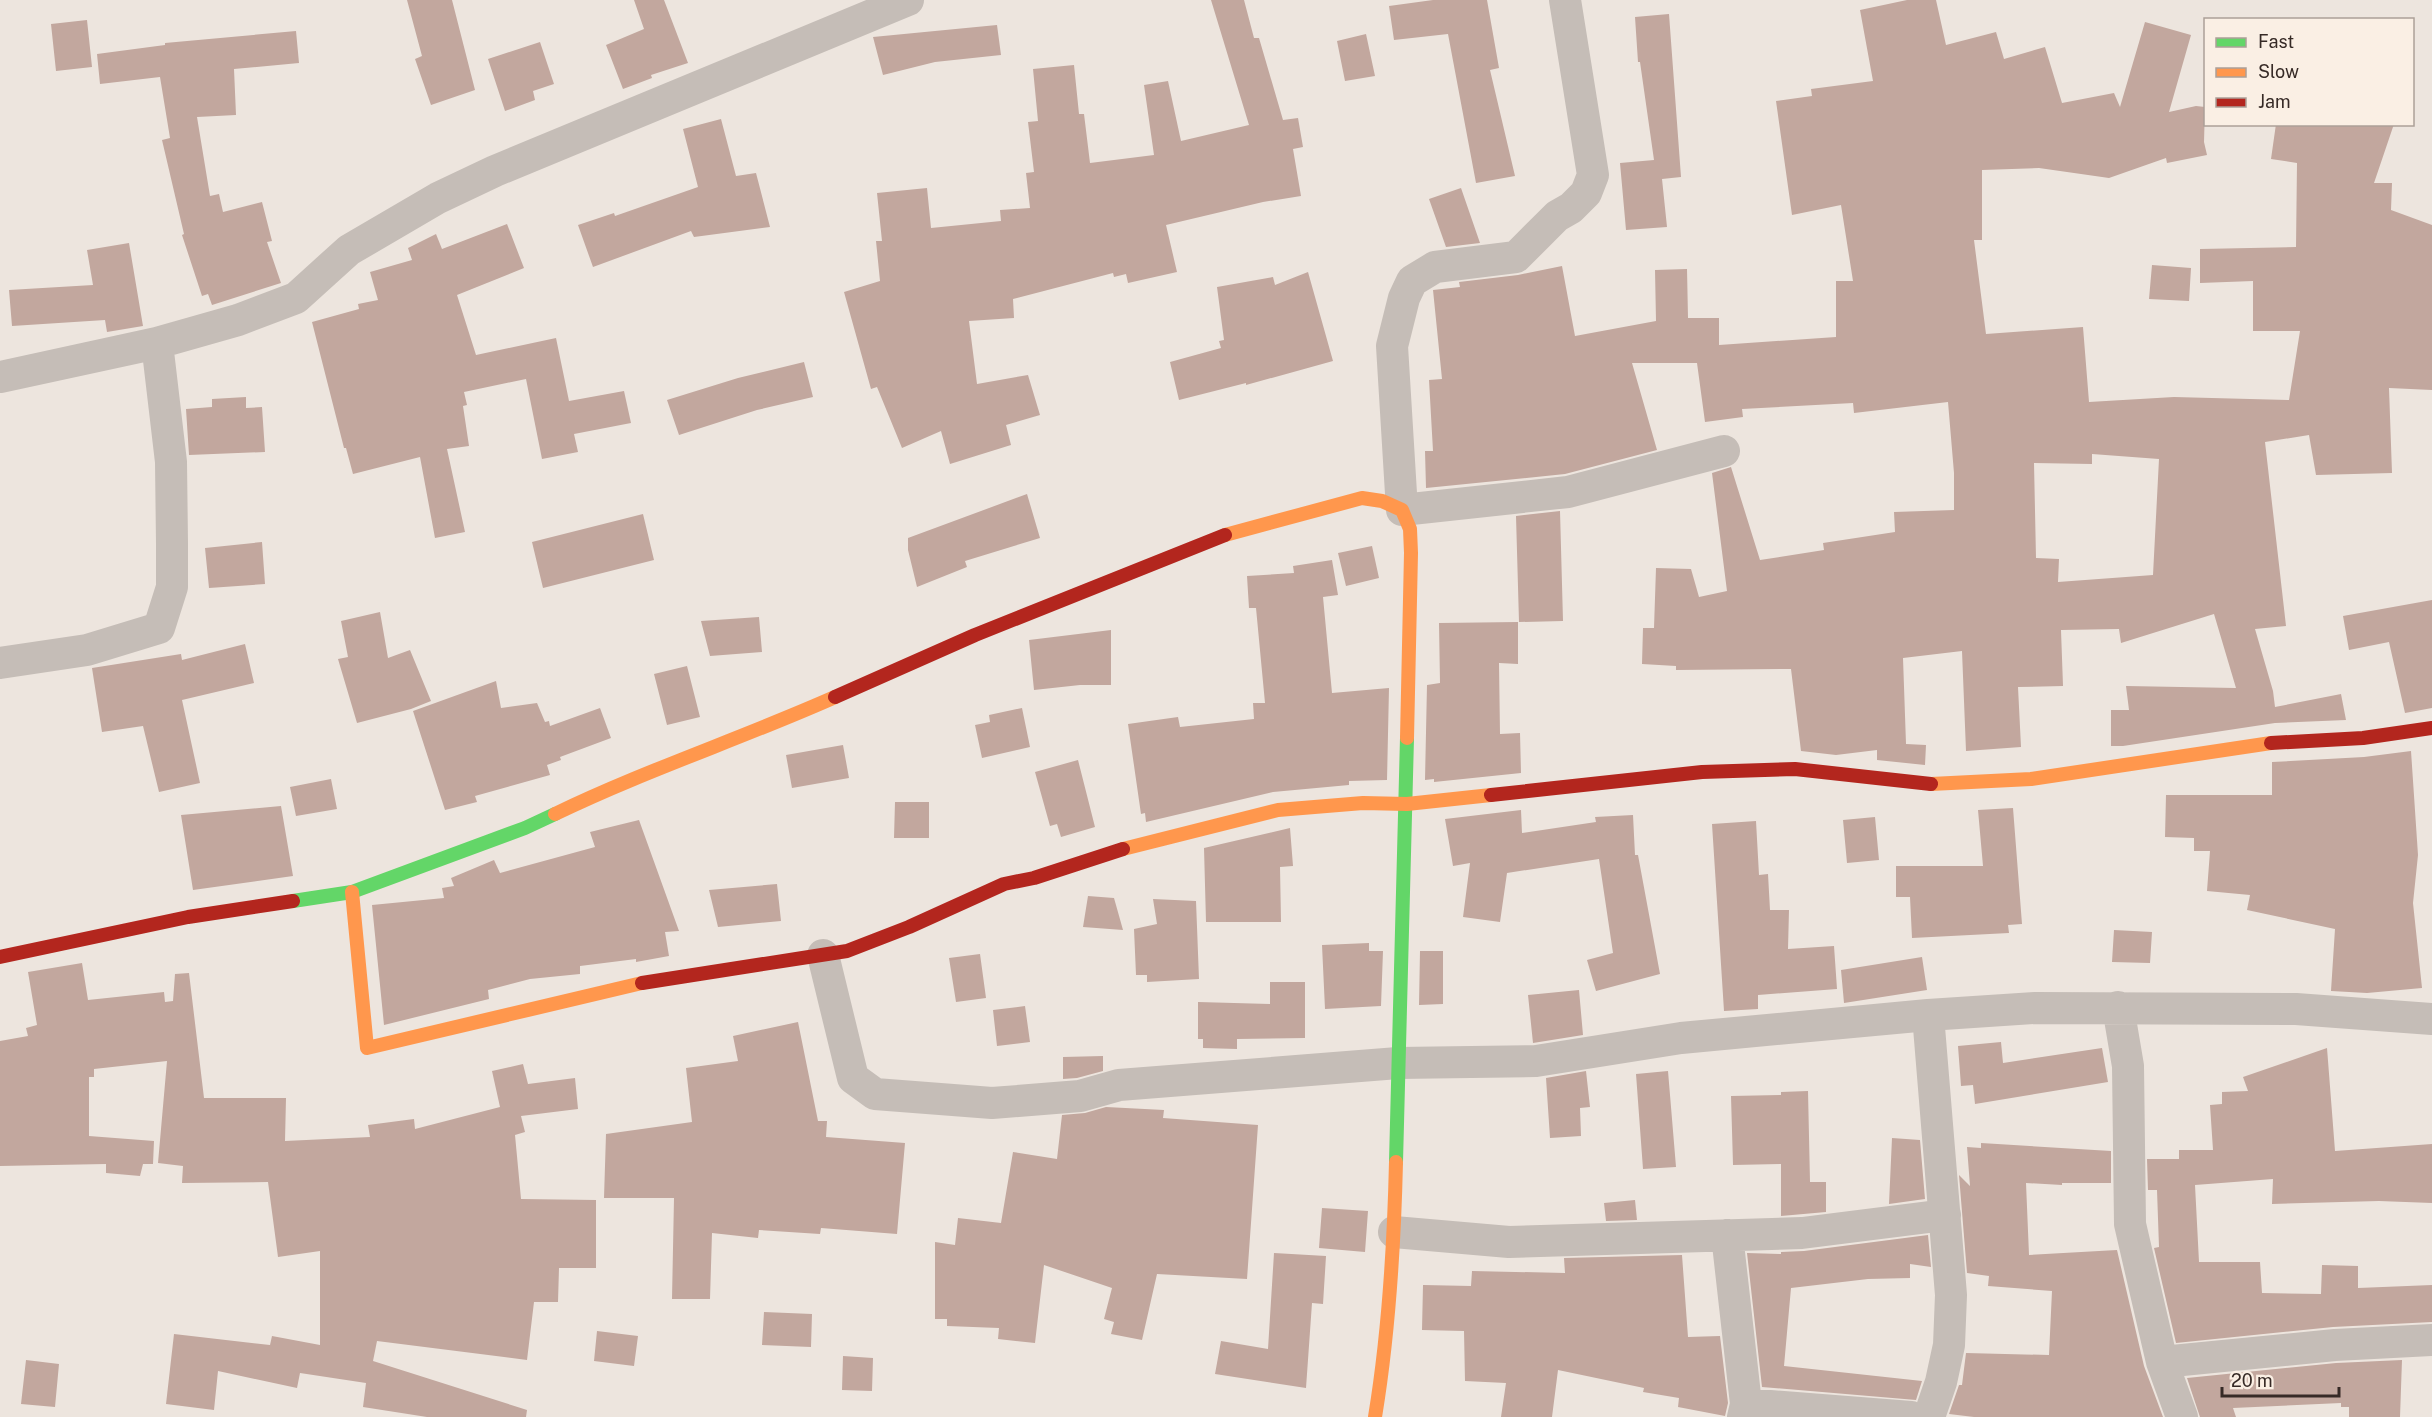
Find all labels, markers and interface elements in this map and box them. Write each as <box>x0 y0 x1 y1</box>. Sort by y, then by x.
legend <box>2204 18 2414 126</box>
text: Fast <box>2258 31 2294 52</box>
text: Slow <box>2258 61 2299 82</box>
text: Jam <box>2258 91 2291 112</box>
scale bar <box>2222 1360 2339 1398</box>
text: 20 m <box>2231 1370 2273 1391</box>

